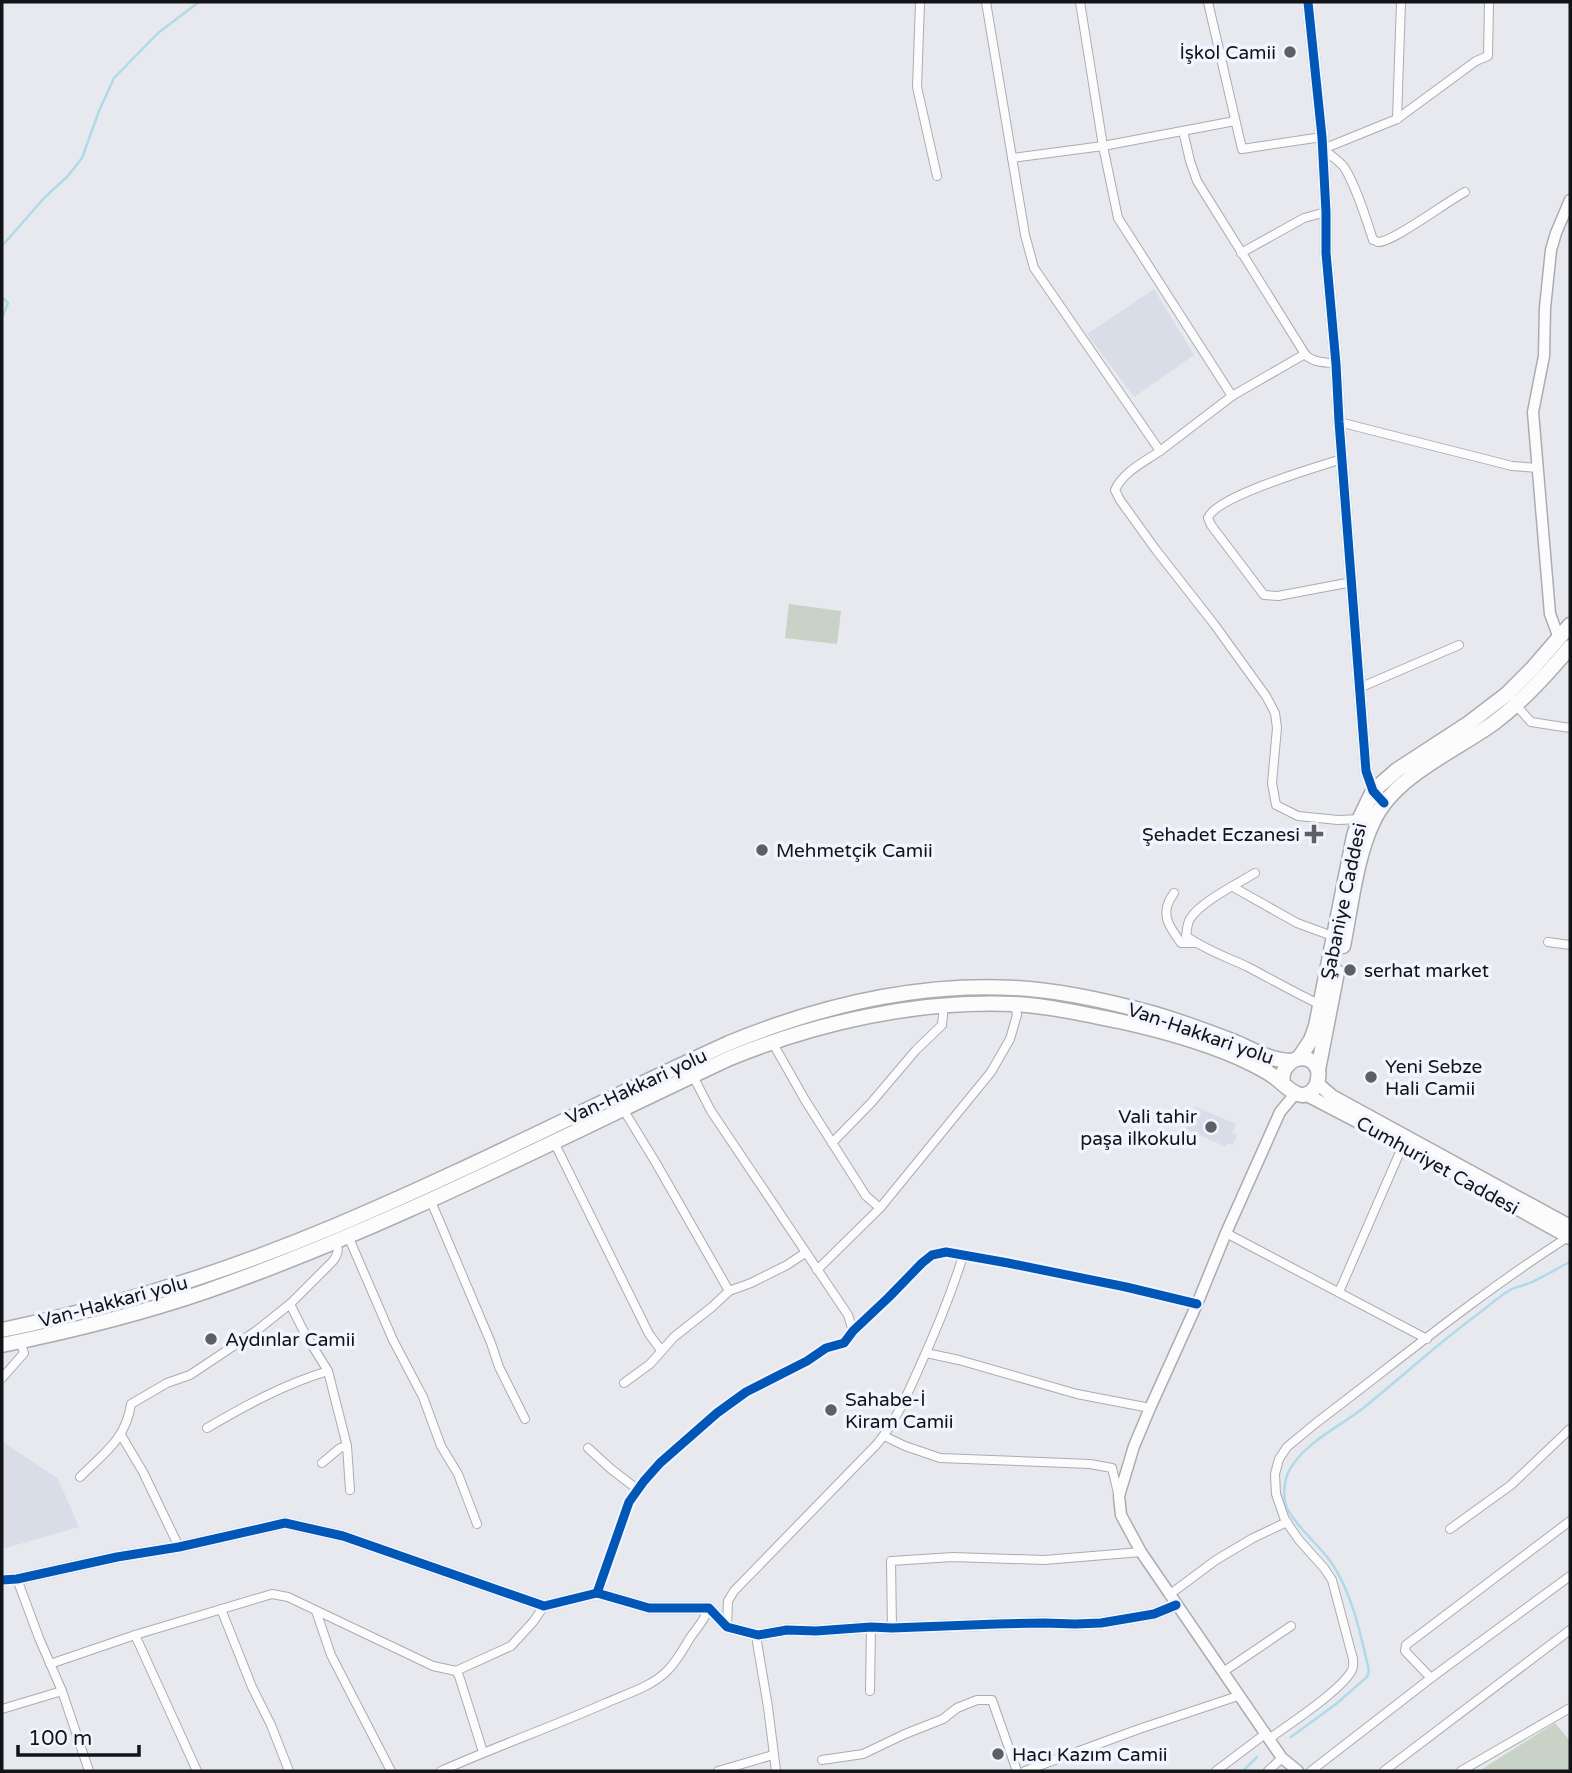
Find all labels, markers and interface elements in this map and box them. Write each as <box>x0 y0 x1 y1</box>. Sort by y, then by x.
place label: İşkol Camii <box>1179 42 1276 64</box>
marker: İşkol Camii <box>1282 44 1298 60</box>
street label: Şabaniye Caddesi <box>1317 821 1371 982</box>
place label: Şehadet Eczanesi <box>1142 824 1300 846</box>
marker: Şehadet Eczanesi <box>1306 826 1322 842</box>
place label: Mehmetçik Camii <box>776 840 933 862</box>
marker: Mehmetçik Camii <box>754 842 770 858</box>
place label: serhat market <box>1364 960 1489 982</box>
marker: serhat market <box>1342 962 1358 978</box>
street label: Van-Hakkari yolu <box>1125 999 1277 1069</box>
street label: Van-Hakkari yolu <box>562 1045 711 1129</box>
place label: Yeni Sebze Hali Camii <box>1385 1056 1482 1100</box>
marker: Yeni Sebze Hali Camii <box>1363 1069 1379 1085</box>
place label: Vali tahir paşa ilkokulu <box>1080 1106 1198 1150</box>
street label: Cumhuriyet Caddesi <box>1352 1112 1523 1220</box>
marker: Vali tahir paşa ilkokulu <box>1203 1119 1219 1135</box>
street label: Van-Hakkari yolu <box>36 1272 190 1332</box>
place label: Aydınlar Camii <box>225 1329 355 1351</box>
marker: Aydınlar Camii <box>203 1331 219 1347</box>
place label: Sahabe-İ Kiram Camii <box>845 1389 954 1433</box>
marker: Sahabe-İ Kiram Camii <box>823 1402 839 1418</box>
scale bar <box>18 1714 138 1758</box>
text: 100 m <box>28 1726 92 1751</box>
place label: Hacı Kazım Camii <box>1012 1744 1168 1766</box>
marker: Hacı Kazım Camii <box>990 1746 1006 1762</box>

